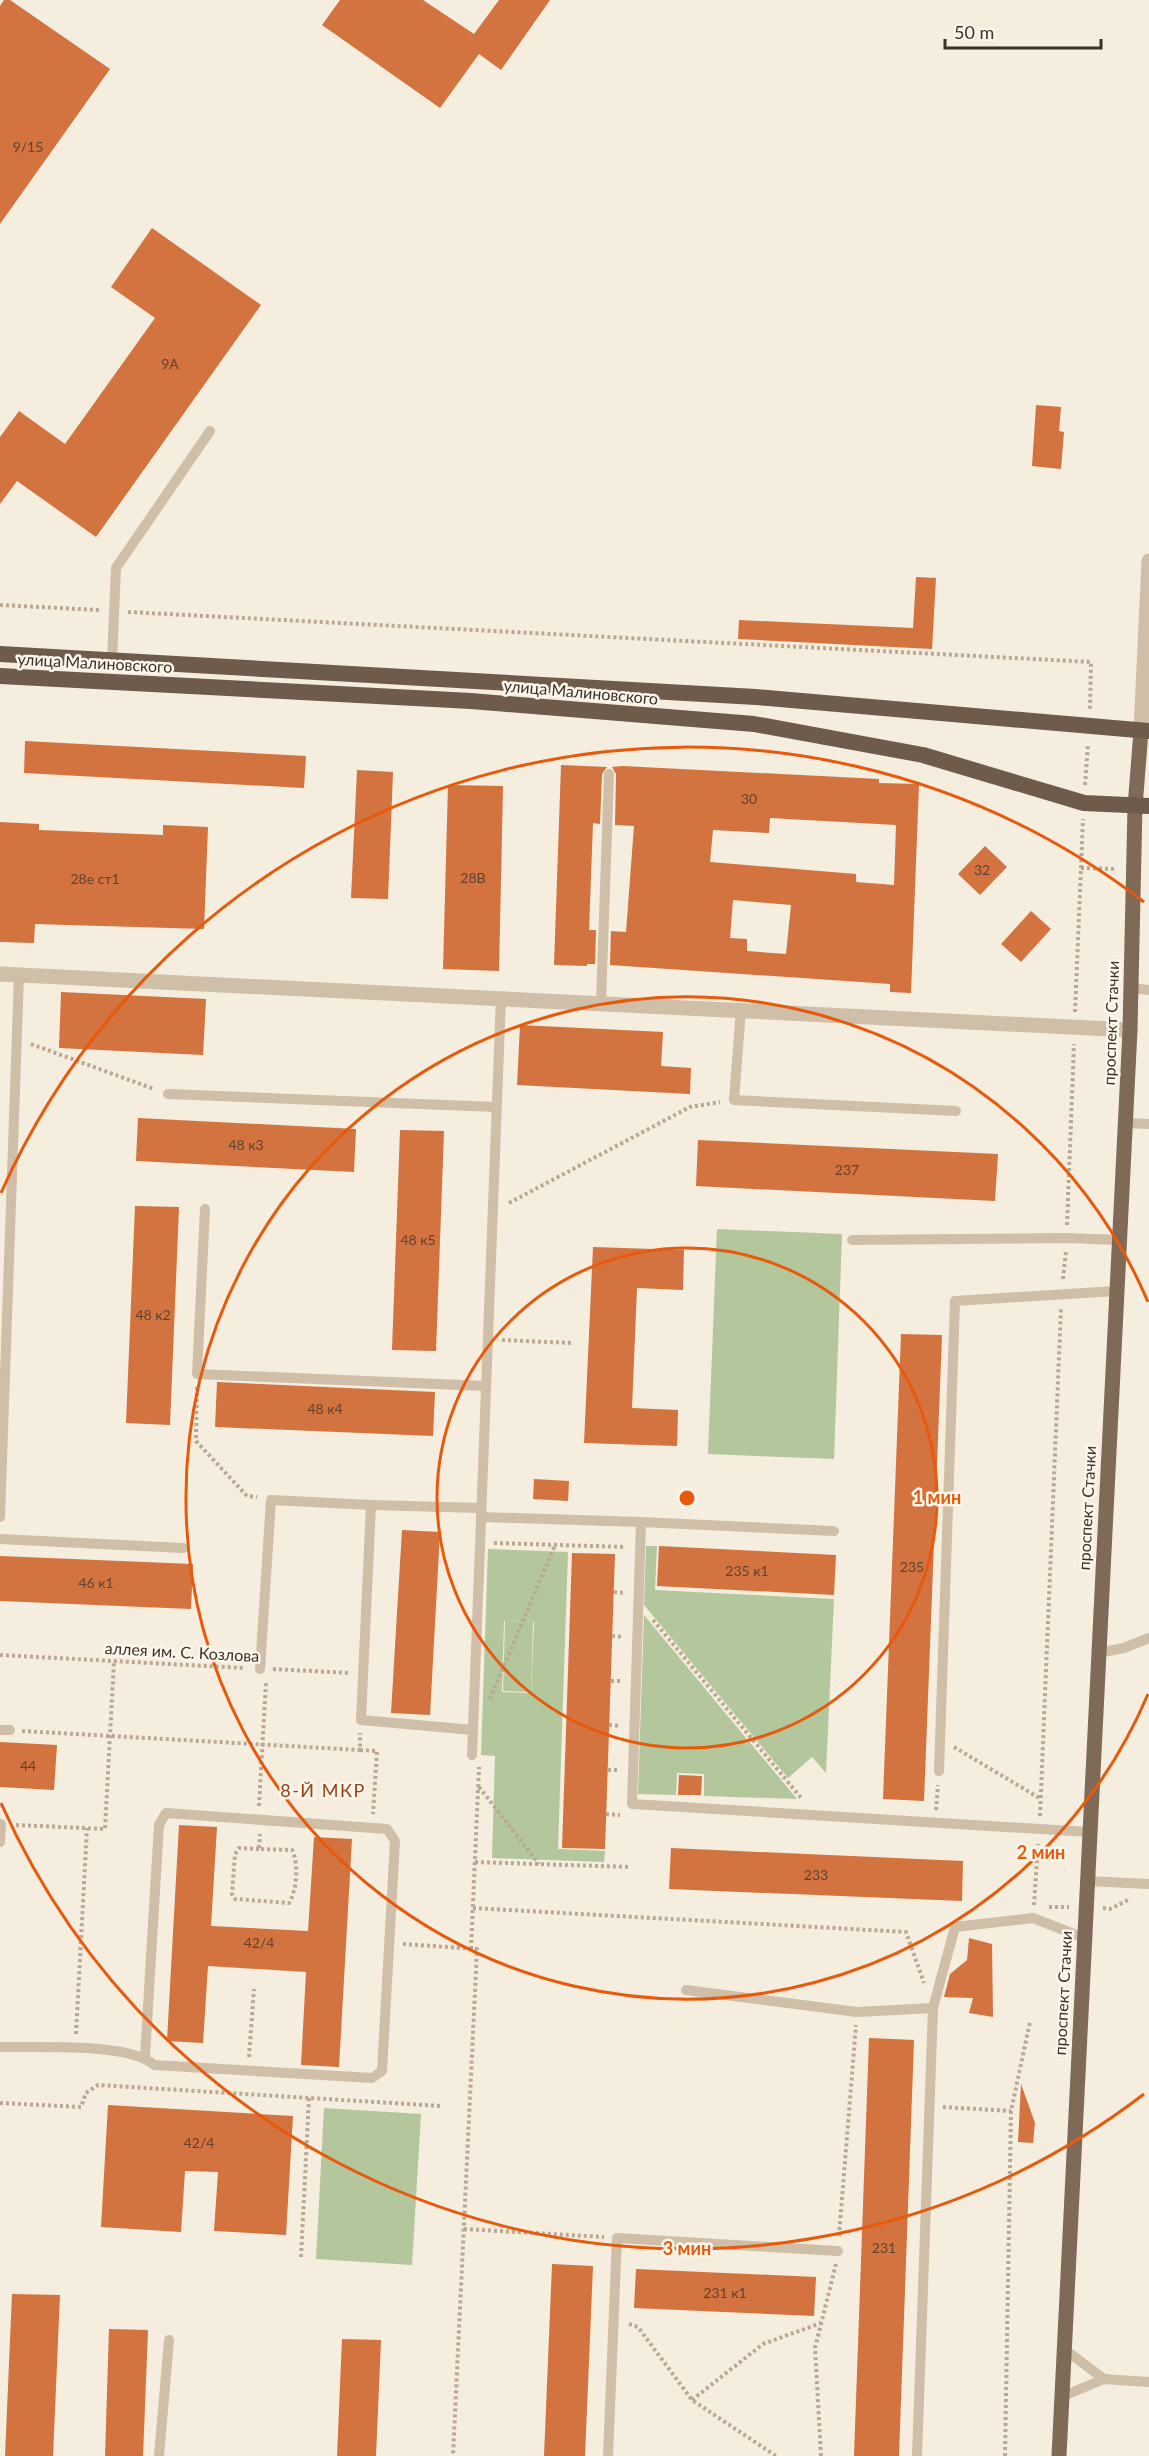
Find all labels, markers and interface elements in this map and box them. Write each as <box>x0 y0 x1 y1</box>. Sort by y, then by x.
scale bar <box>945 12 1101 50</box>
text: 50 m <box>954 21 994 43</box>
house number: 9/15 <box>13 138 43 155</box>
house number: 9А <box>161 355 179 372</box>
street label: улица Малиновского <box>17 649 173 676</box>
street label: улица Малиновского <box>503 675 659 708</box>
house number: 30 <box>741 790 757 807</box>
house number: 32 <box>974 861 990 878</box>
house number: 28В <box>460 869 486 886</box>
house number: 28е ст1 <box>70 870 120 887</box>
street label: проспект Стачки <box>1099 960 1122 1086</box>
house number: 48 к3 <box>228 1136 264 1153</box>
house number: 237 <box>835 1161 859 1178</box>
house number: 48 к5 <box>400 1231 436 1248</box>
house number: 48 к2 <box>135 1306 171 1323</box>
house number: 48 к4 <box>307 1400 343 1417</box>
street label: проспект Стачки <box>1074 1445 1099 1571</box>
text: 1 мин <box>913 1486 961 1508</box>
centre of rings <box>677 1488 697 1508</box>
house number: 235 <box>900 1558 924 1575</box>
house number: 235 к1 <box>725 1562 769 1579</box>
house number: 46 к1 <box>78 1574 114 1591</box>
street label: аллея им. С. Козлова <box>104 1638 260 1665</box>
house number: 44 <box>20 1757 36 1774</box>
district label: 8-Й МКР <box>280 1779 366 1801</box>
text: 2 мин <box>1017 1841 1065 1863</box>
house number: 233 <box>804 1866 828 1883</box>
street label: проспект Стачки <box>1050 1930 1075 2056</box>
house number: 42/4 <box>244 1934 274 1951</box>
house number: 42/4 <box>184 2134 214 2151</box>
text: 3 мин <box>663 2237 711 2259</box>
house number: 231 <box>872 2239 896 2256</box>
house number: 231 к1 <box>703 2284 747 2301</box>

